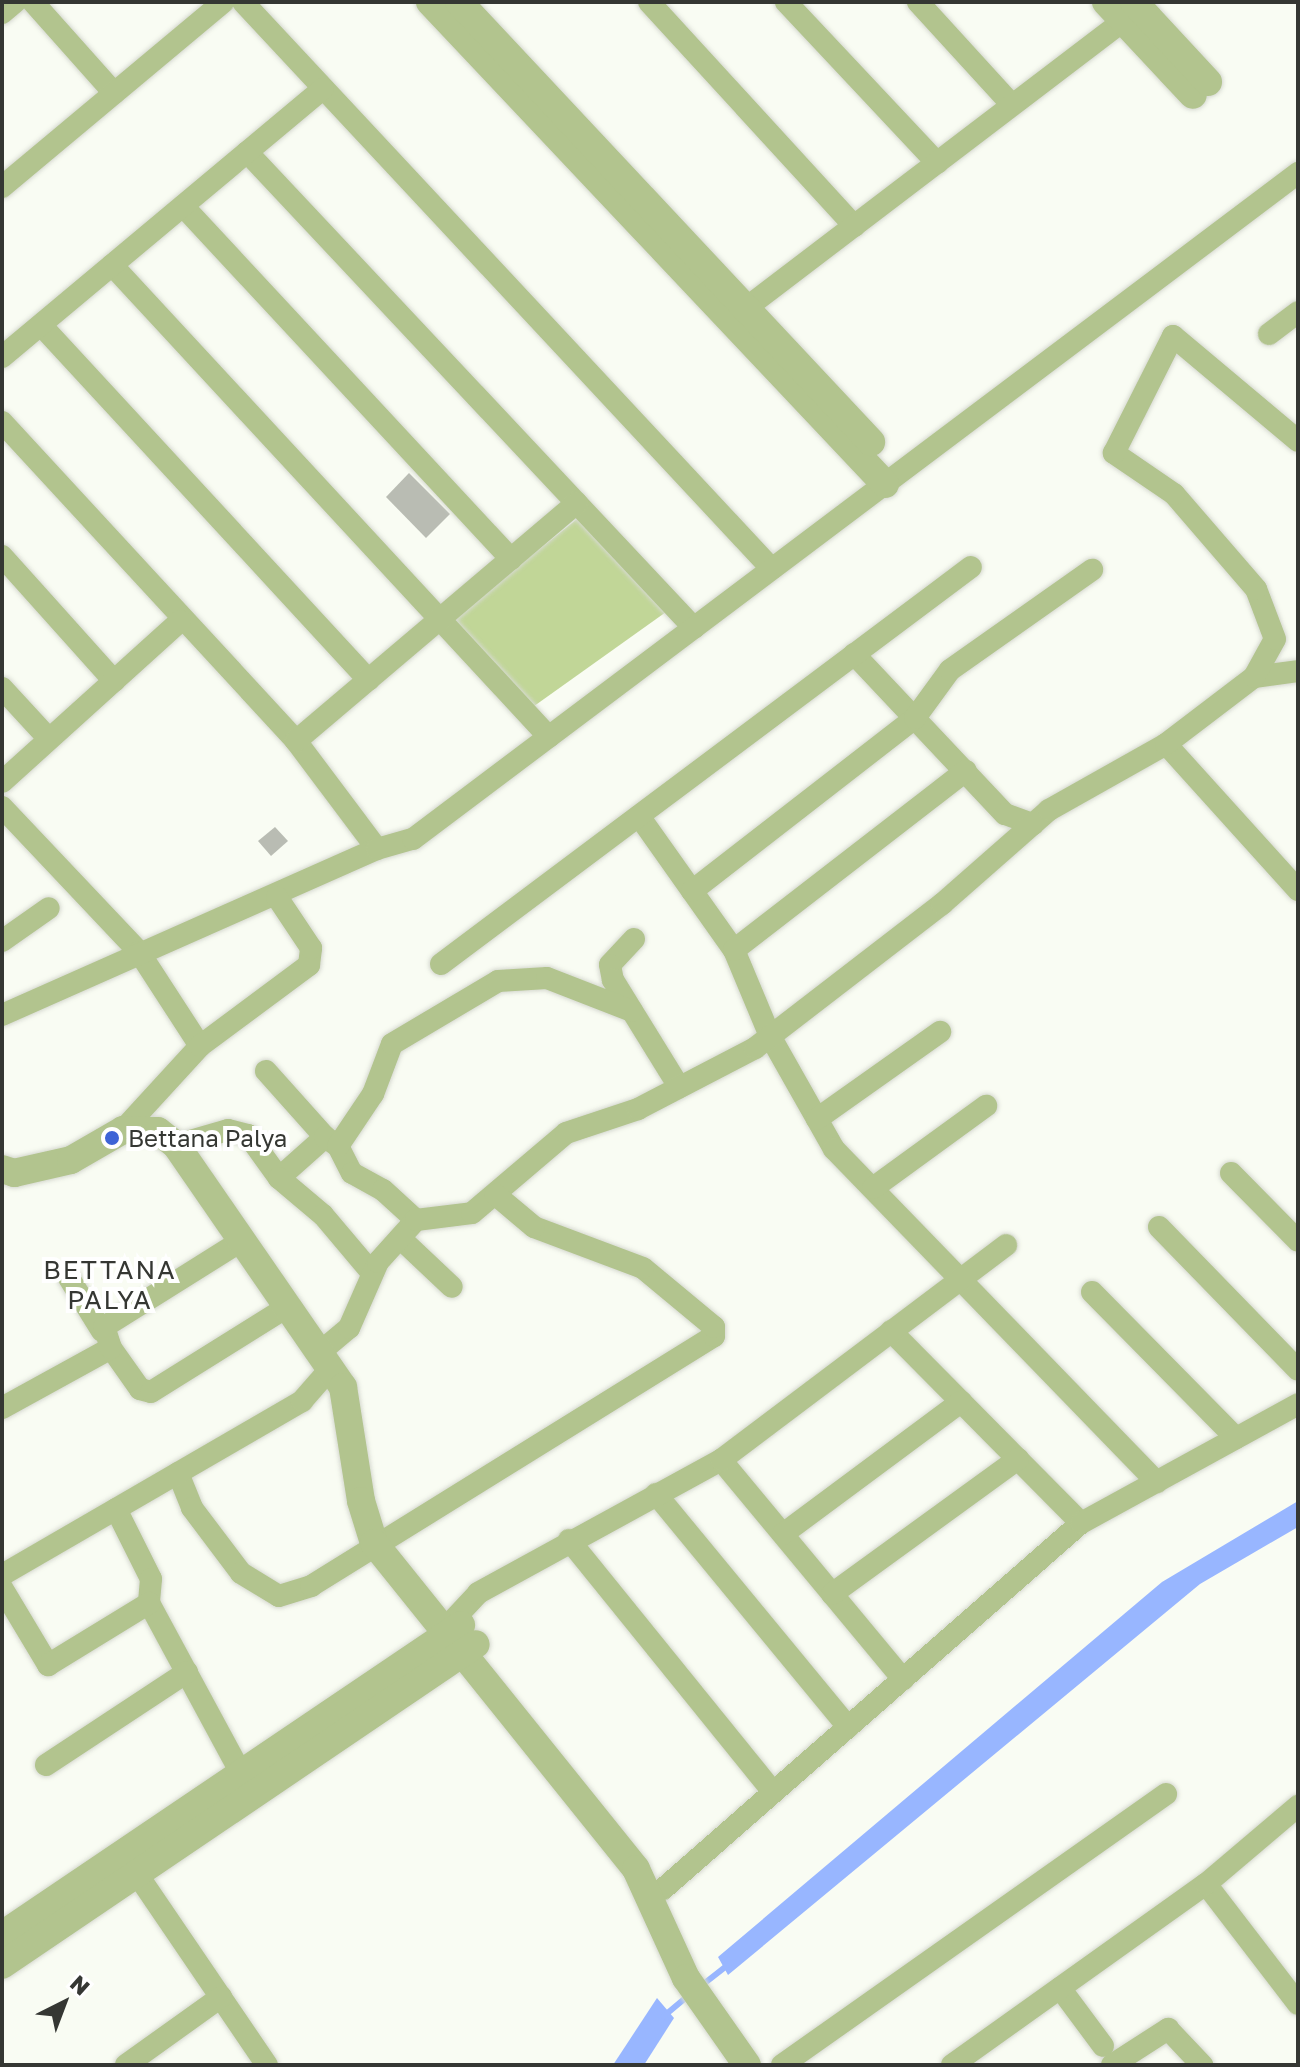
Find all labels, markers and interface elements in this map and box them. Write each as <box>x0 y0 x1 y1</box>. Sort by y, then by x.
place label: Bettana Palya <box>128 1124 287 1152</box>
marker: Bettana Palya <box>103 1129 121 1147</box>
district label: BETTANA PALYA <box>43 1254 177 1316</box>
north arrow <box>24 1963 104 2043</box>
text: N <box>65 1969 96 2000</box>

